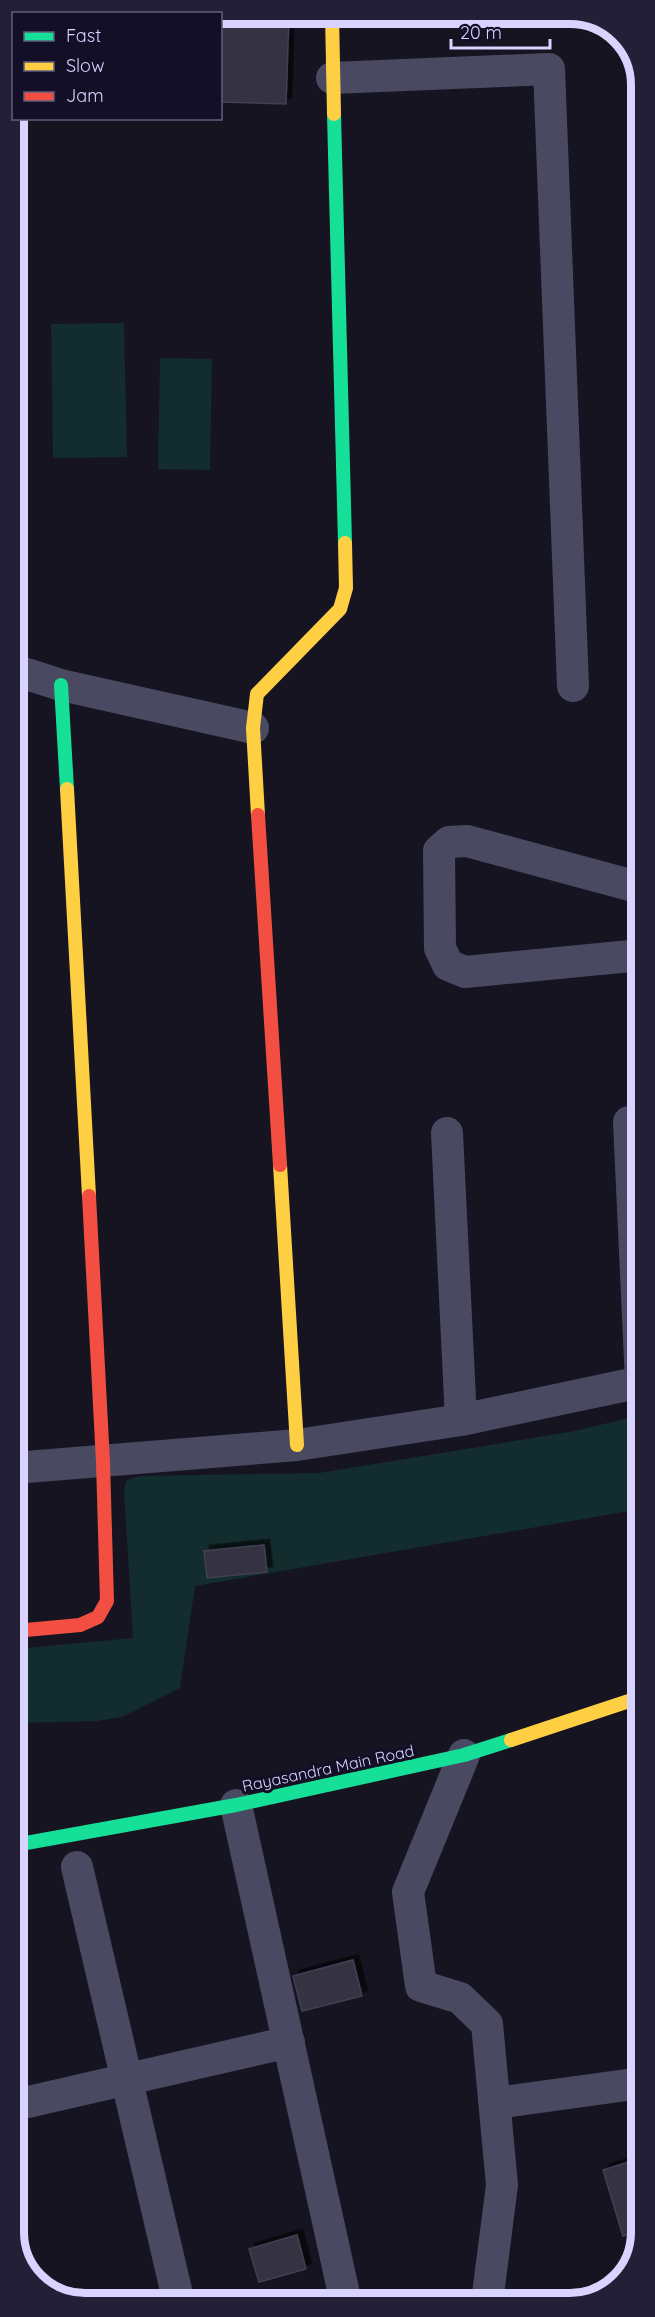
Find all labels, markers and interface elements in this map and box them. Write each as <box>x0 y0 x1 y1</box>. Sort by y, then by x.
legend <box>12 12 222 120</box>
scale bar <box>451 12 550 50</box>
text: 20 m <box>460 21 502 44</box>
text: Fast <box>66 24 101 47</box>
text: Slow <box>66 54 104 77</box>
text: Jam <box>66 84 104 107</box>
street label: Rayasandra Main Road <box>240 1740 416 1796</box>

